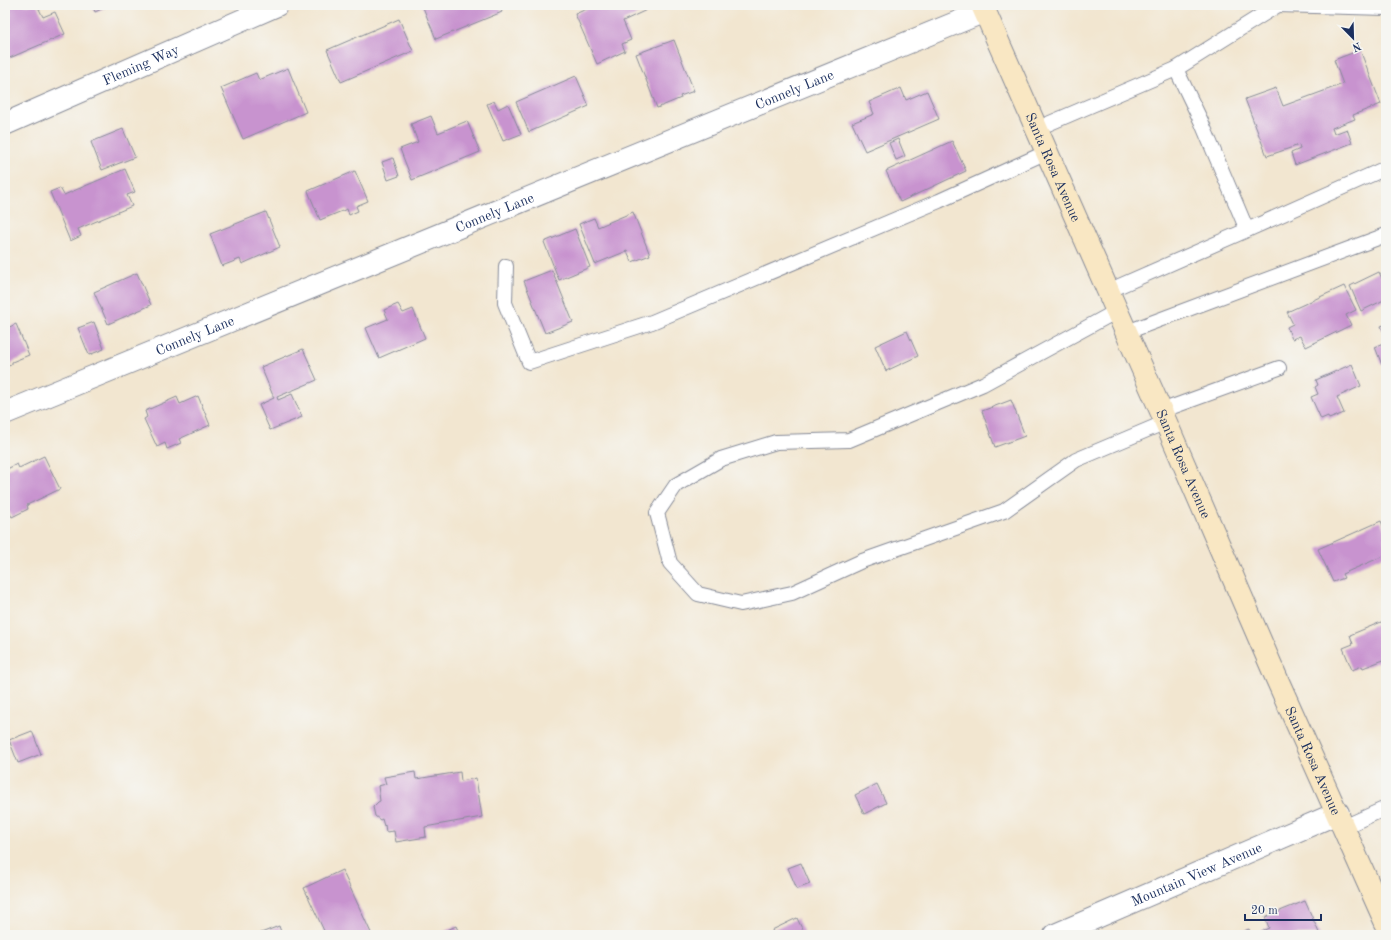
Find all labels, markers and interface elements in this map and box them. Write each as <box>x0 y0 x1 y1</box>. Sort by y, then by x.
north arrow <box>1333 18 1373 58</box>
text: N <box>1350 39 1362 53</box>
street label: Fleming Way <box>101 43 182 88</box>
street label: Connely Lane <box>753 68 836 112</box>
street label: Santa Rosa Avenue <box>1022 111 1083 224</box>
street label: Connely Lane <box>454 191 536 235</box>
street label: Connely Lane <box>154 314 236 358</box>
street label: Santa Rosa Avenue <box>1153 407 1213 521</box>
street label: Santa Rosa Avenue <box>1282 705 1343 817</box>
street label: Mountain View Avenue <box>1129 841 1264 909</box>
scale bar <box>1245 896 1321 922</box>
text: 20 m <box>1251 905 1278 917</box>

